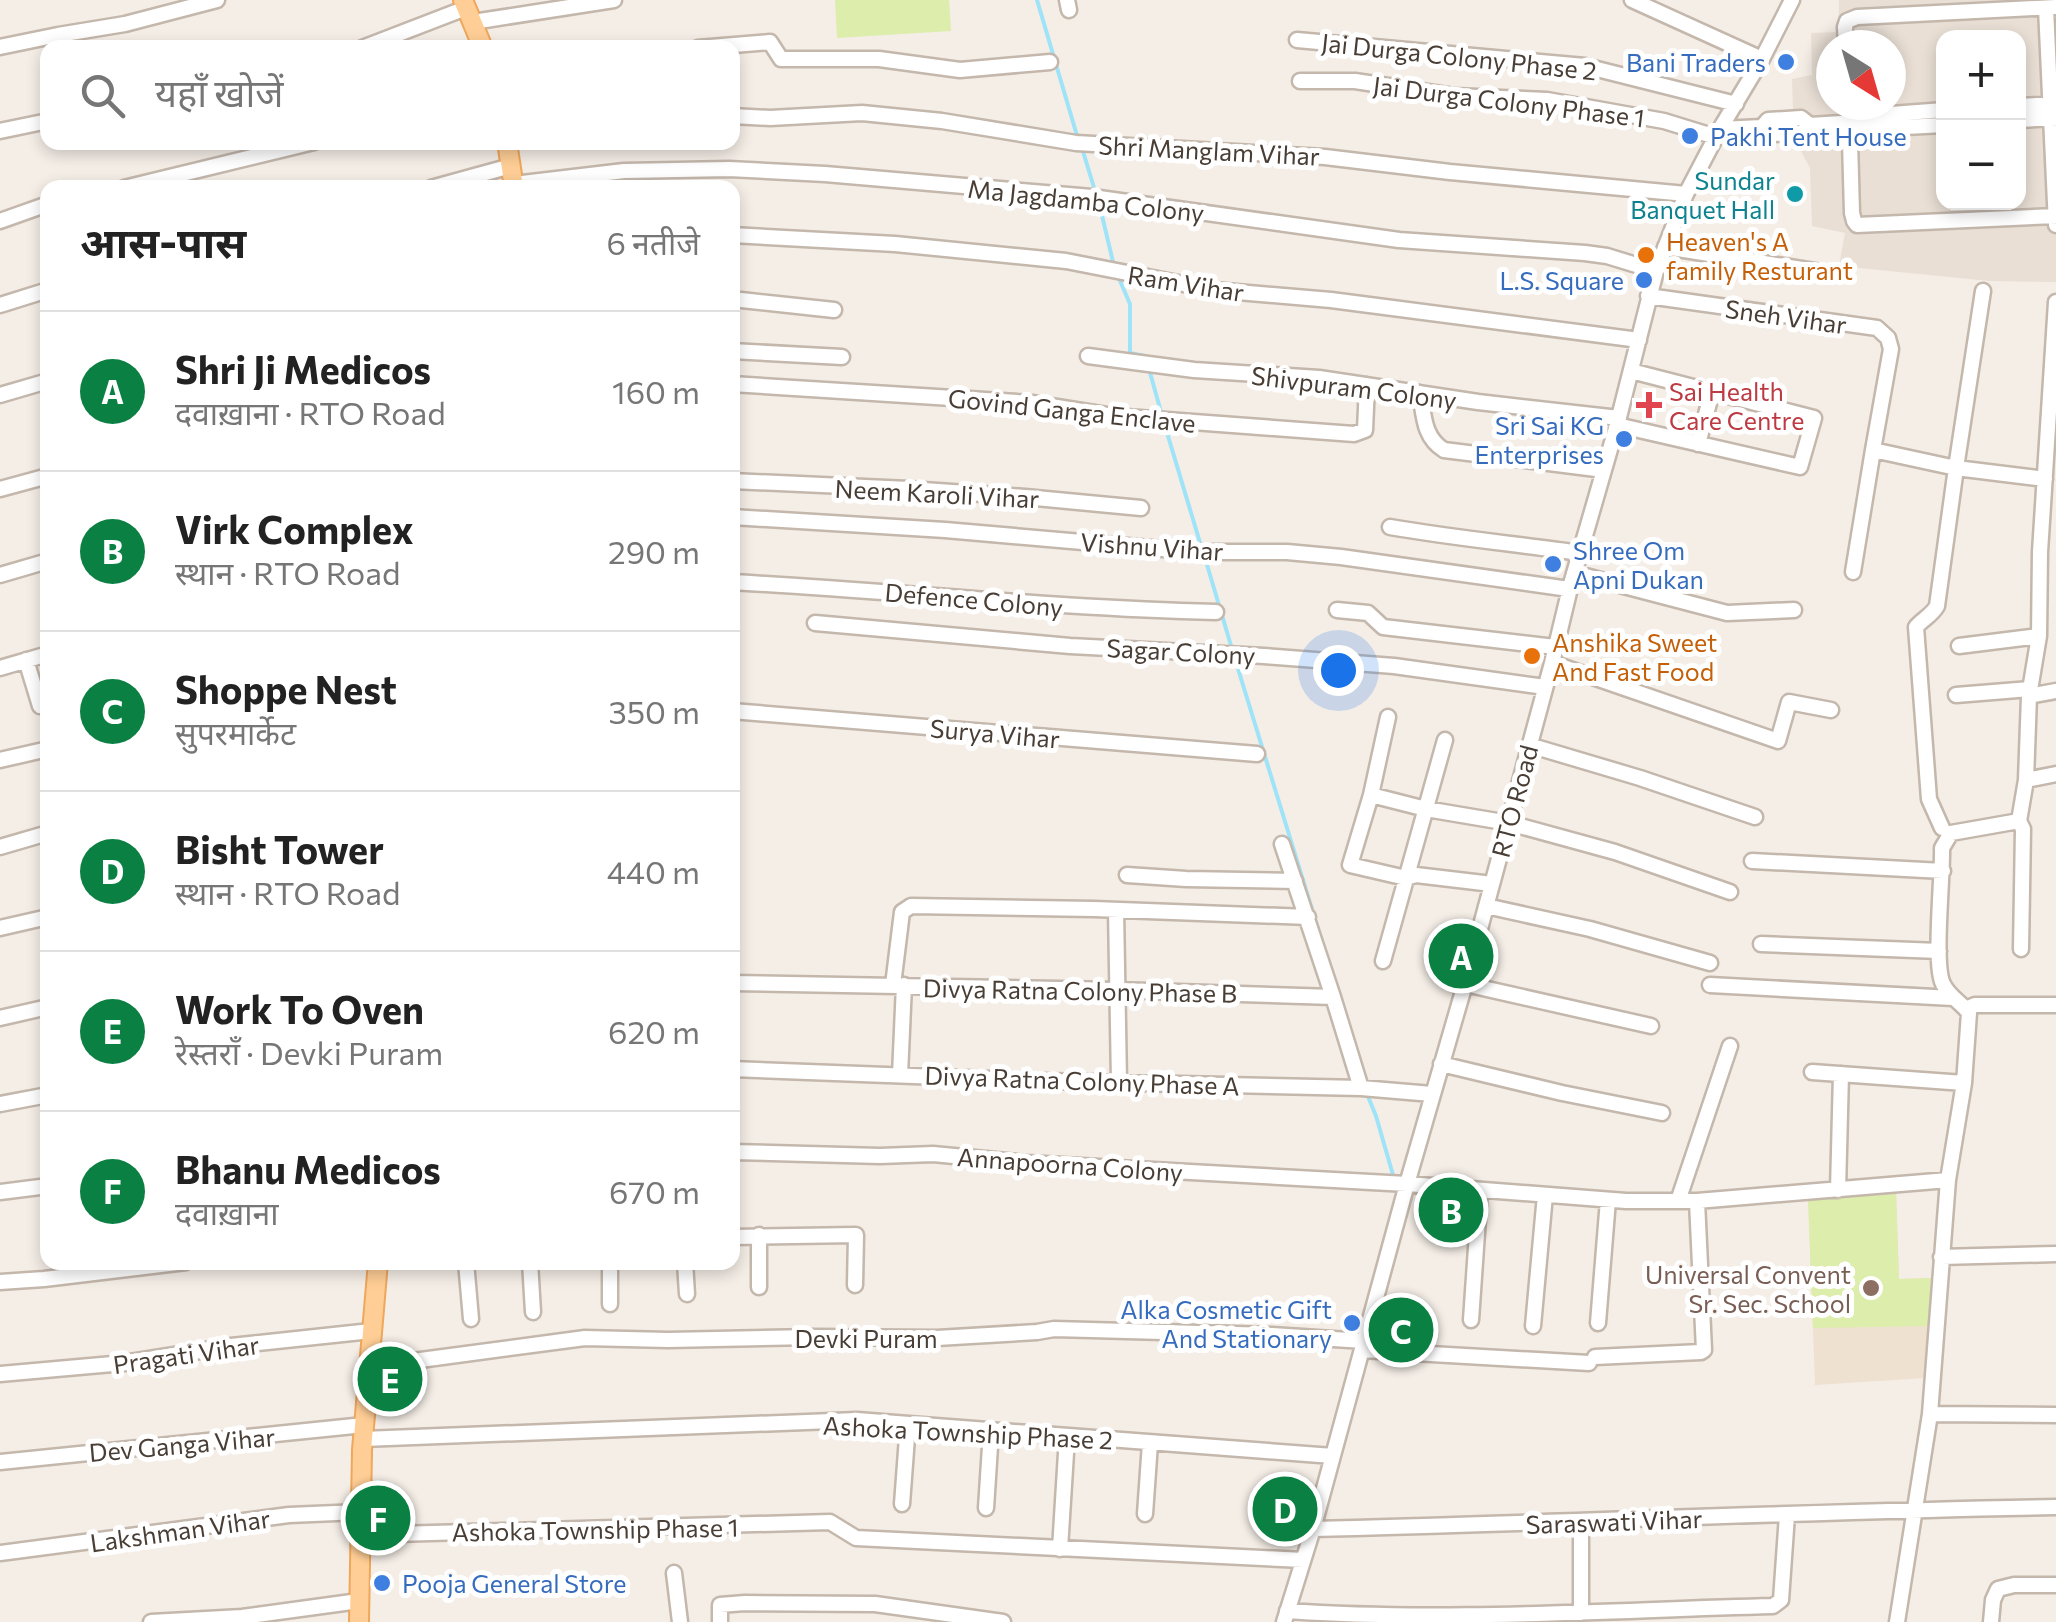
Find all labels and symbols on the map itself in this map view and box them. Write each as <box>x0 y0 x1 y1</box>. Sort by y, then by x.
street label: Jai Durga Colony Phase 2 <box>1320 27 1598 85</box>
north arrow <box>1816 30 1906 120</box>
place label: Bani Traders <box>1626 47 1766 77</box>
marker: Bani Traders <box>1775 51 1797 73</box>
street label: Jai Durga Colony Phase 1 <box>1371 69 1647 133</box>
place label: Pakhi Tent House <box>1710 121 1907 151</box>
marker: Pakhi Tent House <box>1679 125 1701 147</box>
street label: Shri Manglam Vihar <box>1097 129 1321 171</box>
place label: Sundar Banquet Hall <box>1630 165 1775 224</box>
street label: Ma Jagdamba Colony <box>966 173 1206 227</box>
marker: Sundar Banquet Hall <box>1784 183 1806 205</box>
place label: Heaven's A family Resturant <box>1666 226 1853 285</box>
marker: Heaven's A family Resturant <box>1635 244 1657 266</box>
street label: Ram Vihar <box>1126 259 1246 307</box>
place label: L.S. Square <box>1499 265 1624 295</box>
marker: L.S. Square <box>1633 269 1655 291</box>
street label: Sneh Vihar <box>1723 293 1849 339</box>
street label: Shivpuram Colony <box>1250 360 1458 414</box>
place label: Sai Health Care Centre <box>1669 376 1804 435</box>
street label: Govind Ganga Enclave <box>947 382 1197 438</box>
marker: Sai Health Care Centre <box>1638 394 1660 416</box>
place label: Sri Sai KG Enterprises <box>1474 410 1604 469</box>
marker: Sri Sai KG Enterprises <box>1613 428 1635 450</box>
street label: Neem Karoli Vihar <box>834 473 1040 513</box>
street label: Vishnu Vihar <box>1079 526 1225 566</box>
place label: Shree Om Apni Dukan <box>1573 535 1704 594</box>
marker: Shree Om Apni Dukan <box>1542 553 1564 575</box>
street label: Defence Colony <box>884 576 1064 622</box>
place label: Anshika Sweet And Fast Food <box>1552 627 1717 686</box>
street label: Sagar Colony <box>1106 632 1256 670</box>
your location <box>1313 645 1364 696</box>
marker: Anshika Sweet And Fast Food <box>1521 645 1543 667</box>
street label: Surya Vihar <box>929 712 1061 754</box>
street label: RTO Road <box>1485 742 1543 860</box>
pin: A <box>1428 918 1494 994</box>
street label: Divya Ratna Colony Phase B <box>923 972 1237 1008</box>
street label: Divya Ratna Colony Phase A <box>924 1060 1240 1100</box>
street label: Annapoorna Colony <box>956 1141 1184 1187</box>
pin: B <box>1418 1172 1484 1248</box>
place label: Universal Convent Sr. Sec. School <box>1645 1259 1851 1318</box>
marker: Universal Convent Sr. Sec. School <box>1860 1277 1882 1299</box>
pin: C <box>1368 1292 1434 1368</box>
place label: Alka Cosmetic Gift And Stationary <box>1120 1294 1332 1353</box>
marker: Alka Cosmetic Gift And Stationary <box>1341 1312 1363 1334</box>
street label: Devki Puram <box>794 1323 938 1353</box>
street label: Pragati Vihar <box>111 1329 261 1379</box>
pin: E <box>358 1342 422 1416</box>
street label: Ashoka Township Phase 2 <box>822 1409 1114 1455</box>
street label: Dev Ganga Vihar <box>88 1421 276 1467</box>
pin: D <box>1252 1472 1318 1546</box>
pin: F <box>346 1480 410 1556</box>
street label: Lakshman Vihar <box>88 1503 272 1557</box>
street label: Saraswati Vihar <box>1525 1503 1703 1539</box>
street label: Ashoka Township Phase 1 <box>451 1511 739 1547</box>
place label: Pooja General Store <box>402 1568 627 1598</box>
marker: Pooja General Store <box>371 1572 393 1594</box>

